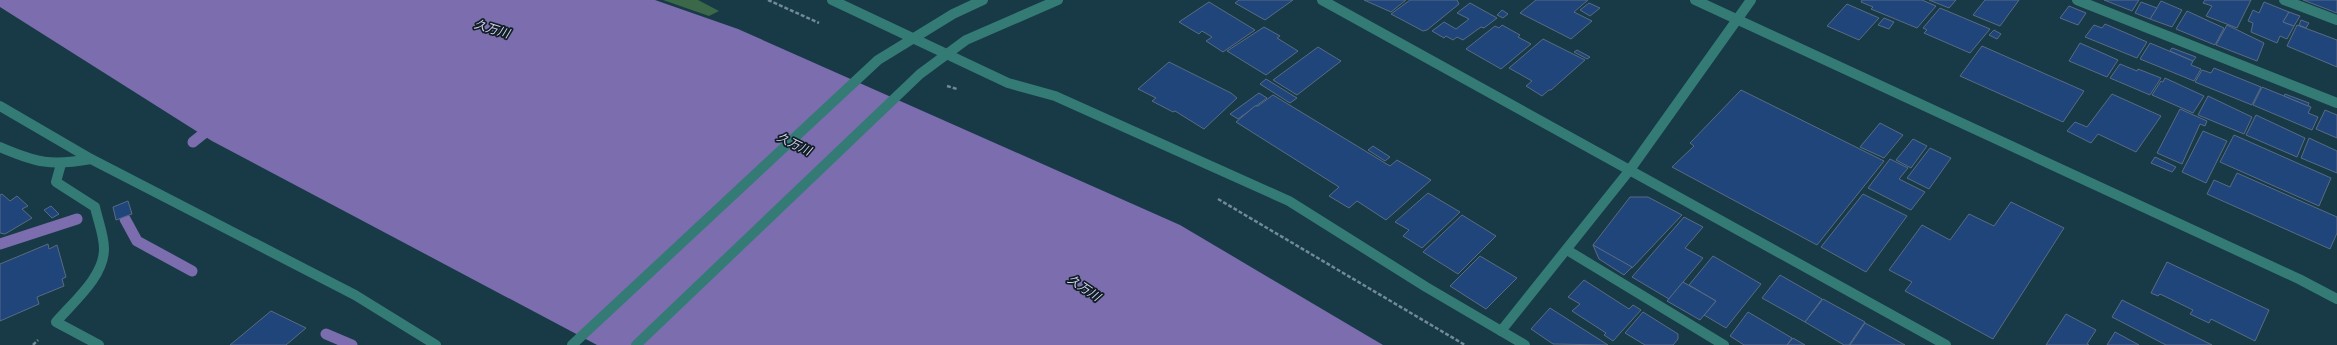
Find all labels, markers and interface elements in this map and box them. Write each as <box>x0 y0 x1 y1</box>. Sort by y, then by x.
water label: 久万川 <box>472 16 513 42</box>
water label: 久万川 <box>774 129 815 160</box>
water label: 久万川 <box>1065 271 1105 306</box>

